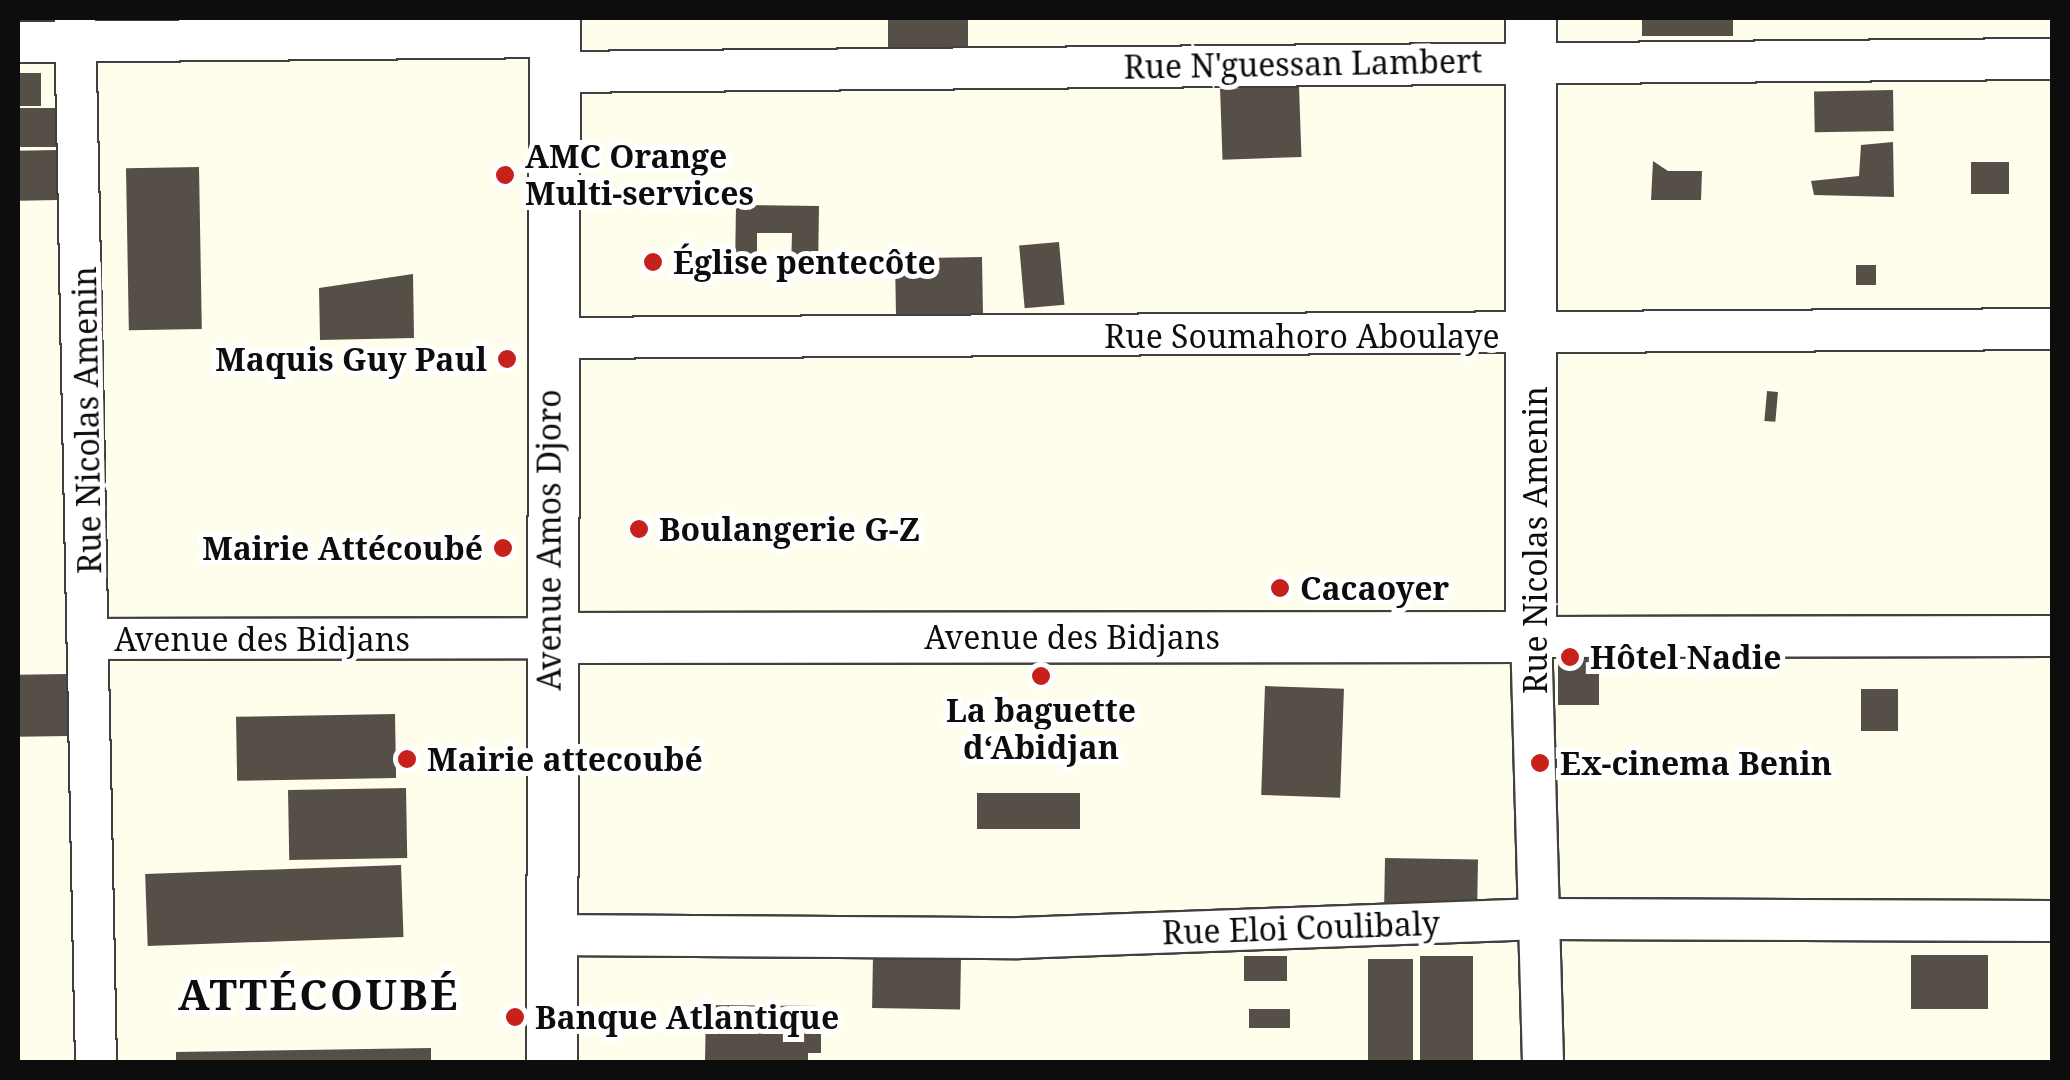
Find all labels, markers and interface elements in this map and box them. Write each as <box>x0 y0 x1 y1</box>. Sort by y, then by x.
street label: Rue N'guessan Lambert <box>1123 42 1483 86</box>
place label: AMC Orange Multi-services <box>525 138 754 213</box>
marker: AMC Orange Multi-services <box>494 164 516 186</box>
place label: Église pentecôte <box>673 243 936 281</box>
marker: Église pentecôte <box>642 251 664 273</box>
street label: Rue Nicolas Amenin <box>65 266 109 574</box>
street label: Rue Soumahoro Aboulaye <box>1104 317 1500 355</box>
place label: Maquis Guy Paul <box>215 340 487 378</box>
marker: Maquis Guy Paul <box>496 348 518 370</box>
street label: Rue Nicolas Amenin <box>1516 386 1554 694</box>
street label: Avenue Amos Djoro <box>530 389 568 691</box>
place label: Boulangerie G-Z <box>659 510 920 548</box>
marker: Boulangerie G-Z <box>628 518 650 540</box>
place label: Mairie Attécoubé <box>202 529 483 567</box>
marker: Mairie Attécoubé <box>492 537 514 559</box>
place label: Cacaoyer <box>1300 569 1449 607</box>
marker: Cacaoyer <box>1269 577 1291 599</box>
street label: Avenue des Bidjans <box>924 618 1220 656</box>
street label: Avenue des Bidjans <box>114 620 410 658</box>
place label: Hôtel Nadie <box>1590 638 1781 676</box>
marker: Hôtel Nadie <box>1559 646 1581 668</box>
marker: La baguette d‘Abidjan <box>1030 665 1052 687</box>
place label: La baguette d‘Abidjan <box>946 692 1136 767</box>
place label: Mairie attecoubé <box>427 740 703 778</box>
place label: Ex-cinema Benin <box>1560 744 1832 782</box>
marker: Mairie attecoubé <box>396 748 418 770</box>
marker: Ex-cinema Benin <box>1529 752 1551 774</box>
street label: Rue Eloi Coulibaly <box>1161 904 1441 952</box>
district label: ATTÉCOUBÉ <box>178 969 460 1019</box>
place label: Banque Atlantique <box>535 998 839 1036</box>
marker: Banque Atlantique <box>504 1006 526 1028</box>

